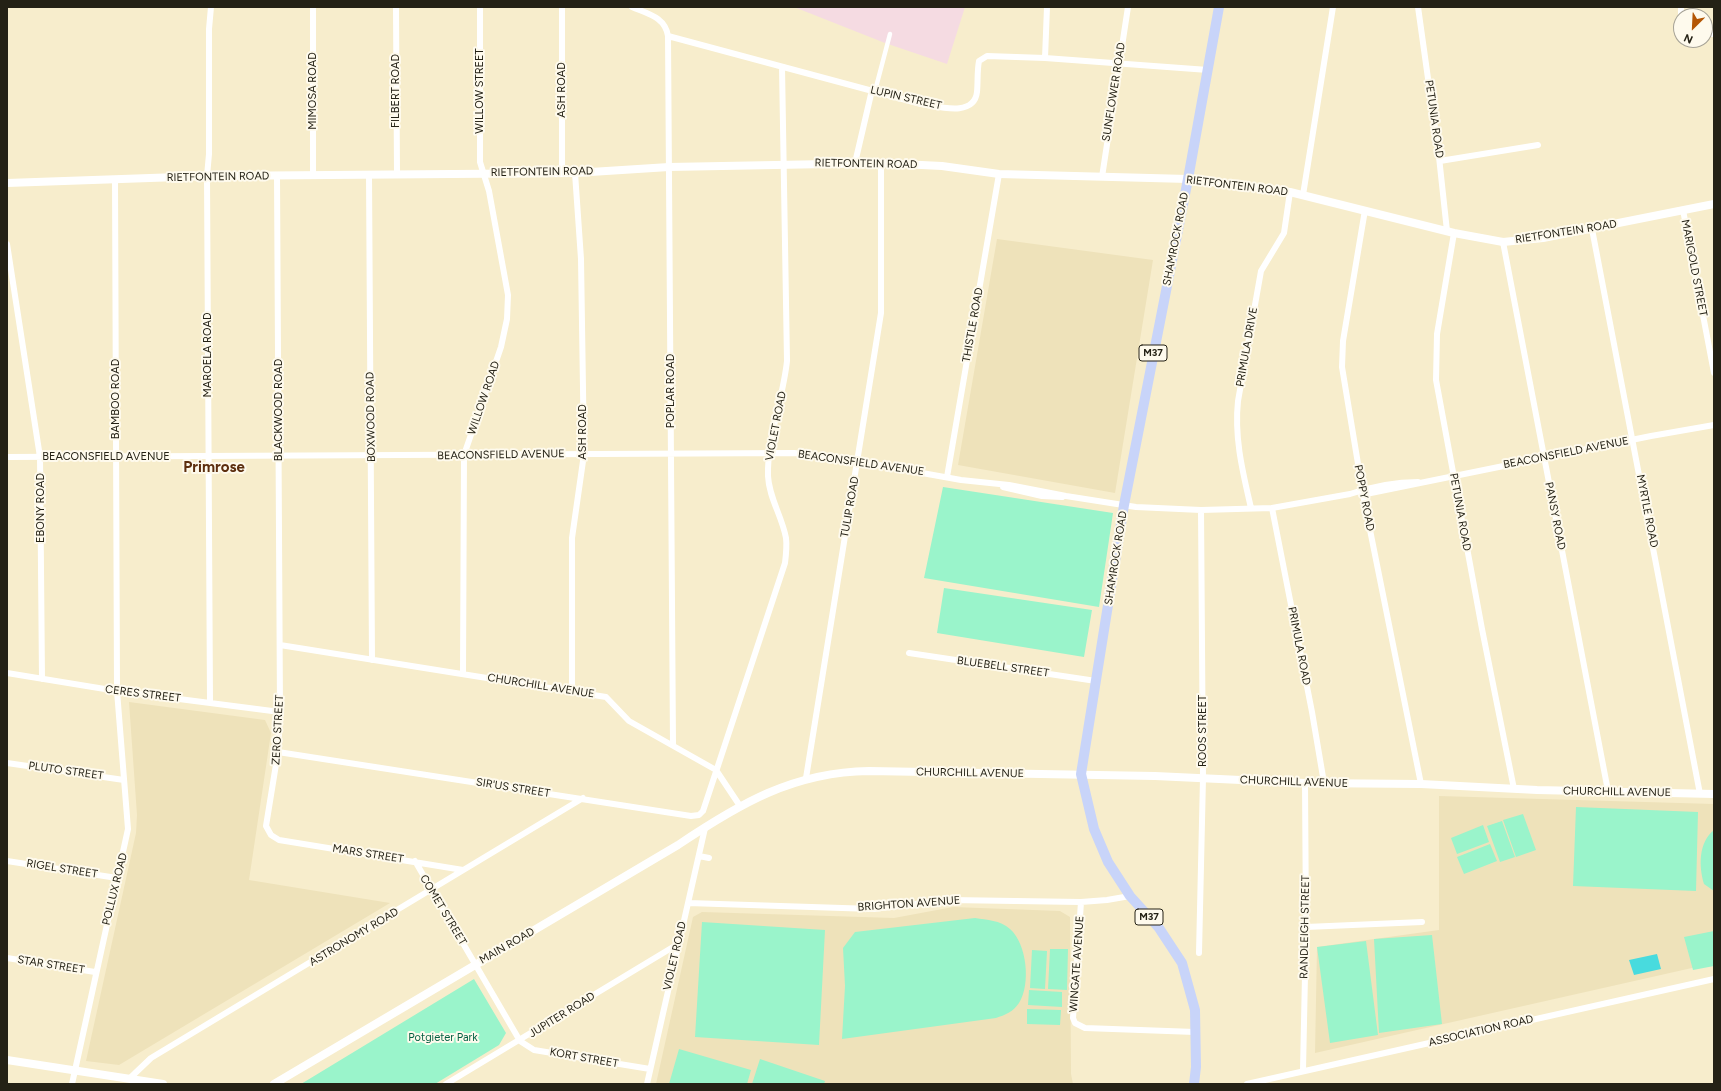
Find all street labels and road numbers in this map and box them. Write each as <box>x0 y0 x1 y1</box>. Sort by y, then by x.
street label: SUNFLOWER ROAD <box>1100 42 1128 142</box>
street label: WILLOW STREET <box>473 48 487 134</box>
street label: MIMOSA ROAD <box>306 52 320 130</box>
street label: FILBERT ROAD <box>389 54 403 128</box>
street label: ASH ROAD <box>555 62 569 118</box>
street label: PETUNIA ROAD <box>1422 79 1446 159</box>
street label: LUPIN STREET <box>869 83 943 113</box>
street label: RIETFONTEIN ROAD <box>815 157 917 171</box>
street label: RIETFONTEIN ROAD <box>491 165 593 179</box>
street label: RIETFONTEIN ROAD <box>167 170 269 184</box>
street label: RIETFONTEIN ROAD <box>1185 173 1289 199</box>
street label: SHAMROCK ROAD <box>1160 191 1192 287</box>
street label: RIETFONTEIN ROAD <box>1514 217 1618 247</box>
street label: MARIGOLD STREET <box>1678 218 1710 318</box>
street label: THISTLE ROAD <box>960 287 986 363</box>
street label: PRIMULA DRIVE <box>1233 306 1261 388</box>
street label: MAROELA ROAD <box>201 312 215 398</box>
road number: M37 <box>1139 345 1167 361</box>
street label: POPLAR ROAD <box>664 354 678 428</box>
street label: BAMBOO ROAD <box>109 359 123 439</box>
street label: BLACKWOOD ROAD <box>272 359 286 461</box>
street label: WILLOW ROAD <box>465 359 503 437</box>
street label: BOXWOOD ROAD <box>364 372 378 462</box>
street label: VIOLET ROAD <box>763 390 789 462</box>
street label: ASH ROAD <box>576 404 590 460</box>
street label: BEACONSFIELD AVENUE <box>1502 434 1630 472</box>
street label: BEACONSFIELD AVENUE <box>437 447 565 463</box>
street label: BEACONSFIELD AVENUE <box>797 448 925 478</box>
street label: BEACONSFIELD AVENUE <box>42 450 170 464</box>
street label: POPPY ROAD <box>1351 464 1377 532</box>
street label: PETUNIA ROAD <box>1447 472 1473 552</box>
street label: EBONY ROAD <box>34 473 48 543</box>
street label: MYRTLE ROAD <box>1633 473 1661 549</box>
street label: TULIP ROAD <box>838 475 862 539</box>
street label: PANSY ROAD <box>1542 481 1568 551</box>
street label: SHAMROCK ROAD <box>1102 510 1130 606</box>
street label: PRIMULA ROAD <box>1285 606 1313 686</box>
street label: BLUEBELL STREET <box>956 654 1050 680</box>
street label: CHURCHILL AVENUE <box>487 671 595 701</box>
street label: CERES STREET <box>104 683 182 705</box>
street label: ZERO STREET <box>270 694 286 766</box>
street label: ROOS STREET <box>1196 695 1210 767</box>
street label: PLUTO STREET <box>28 759 104 783</box>
street label: CHURCHILL AVENUE <box>916 765 1024 781</box>
street label: CHURCHILL AVENUE <box>1240 774 1348 790</box>
street label: SIR'US STREET <box>475 776 551 800</box>
street label: CHURCHILL AVENUE <box>1563 784 1671 800</box>
street label: MARS STREET <box>331 842 405 866</box>
street label: POLLUX ROAD <box>100 851 130 927</box>
street label: RIGEL STREET <box>25 857 99 881</box>
street label: COMET STREET <box>417 872 469 948</box>
street label: RANDLEIGH STREET <box>1297 875 1313 979</box>
street label: BRIGHTON AVENUE <box>857 894 961 914</box>
street label: ASTRONOMY ROAD <box>307 905 401 969</box>
road number: M37 <box>1135 909 1163 925</box>
street label: WINGATE AVENUE <box>1067 915 1087 1013</box>
street label: VIOLET ROAD <box>661 920 689 992</box>
street label: MAIN ROAD <box>477 925 537 967</box>
street label: STAR STREET <box>16 953 86 977</box>
street label: JUPITER ROAD <box>527 989 597 1041</box>
street label: ASSOCIATION ROAD <box>1427 1013 1535 1049</box>
street label: KORT STREET <box>549 1045 619 1071</box>

